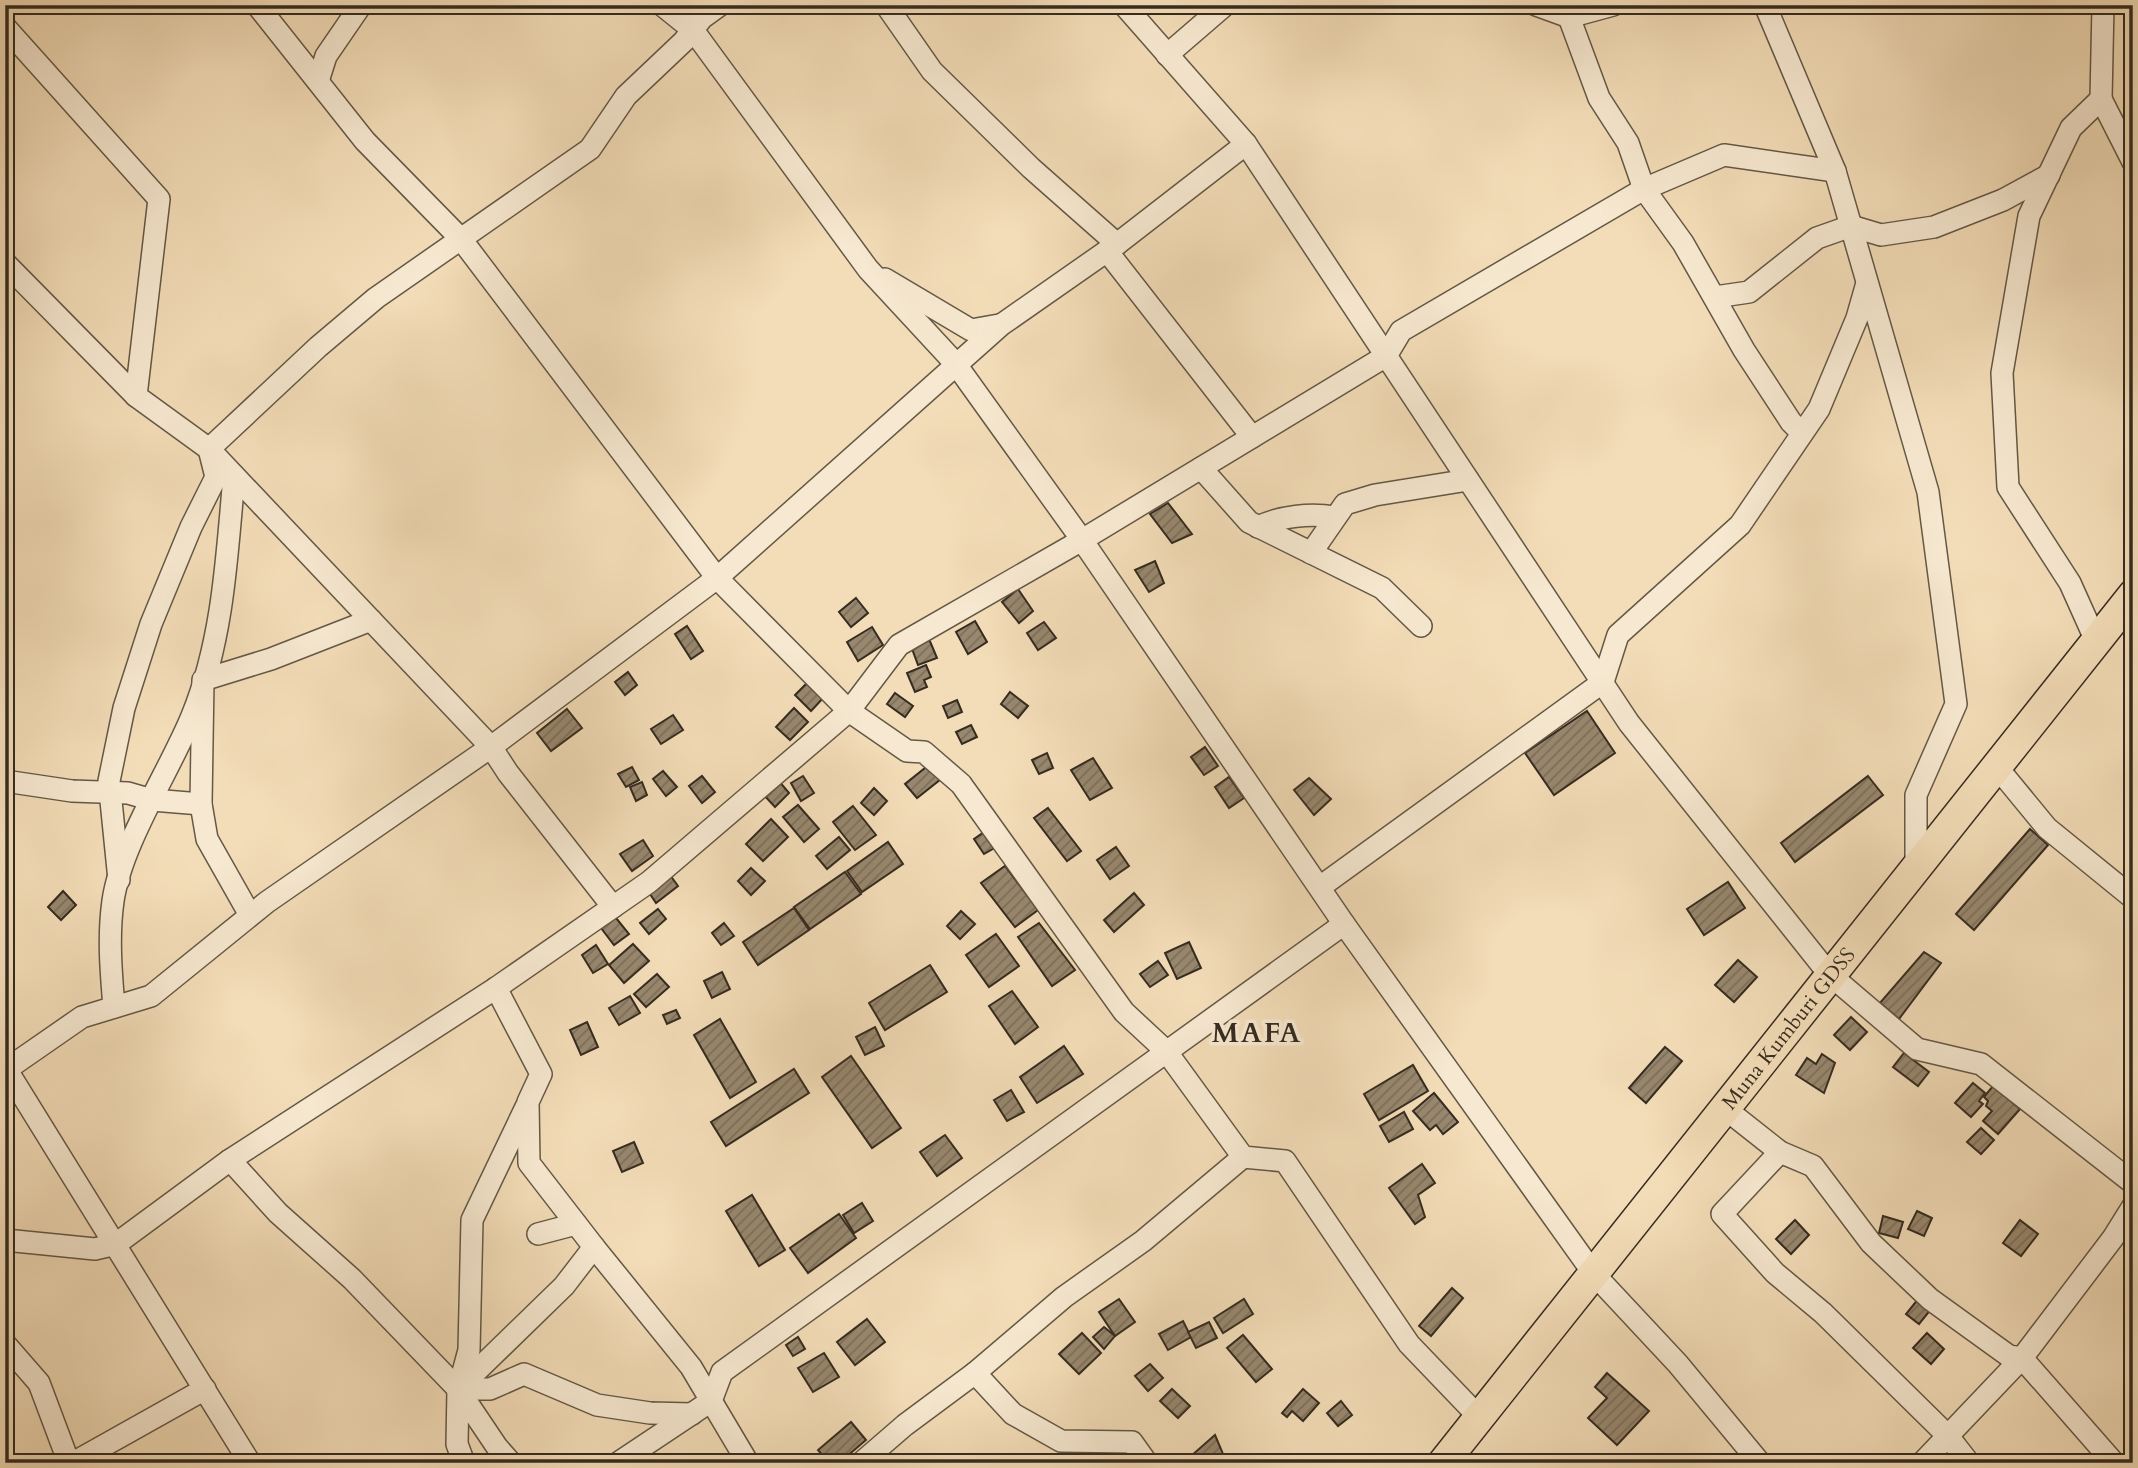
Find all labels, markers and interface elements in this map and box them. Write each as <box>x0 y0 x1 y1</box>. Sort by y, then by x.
street label: Muna Kumburi GDSS <box>1715 941 1862 1116</box>
district label: MAFA <box>1212 1014 1302 1052</box>

